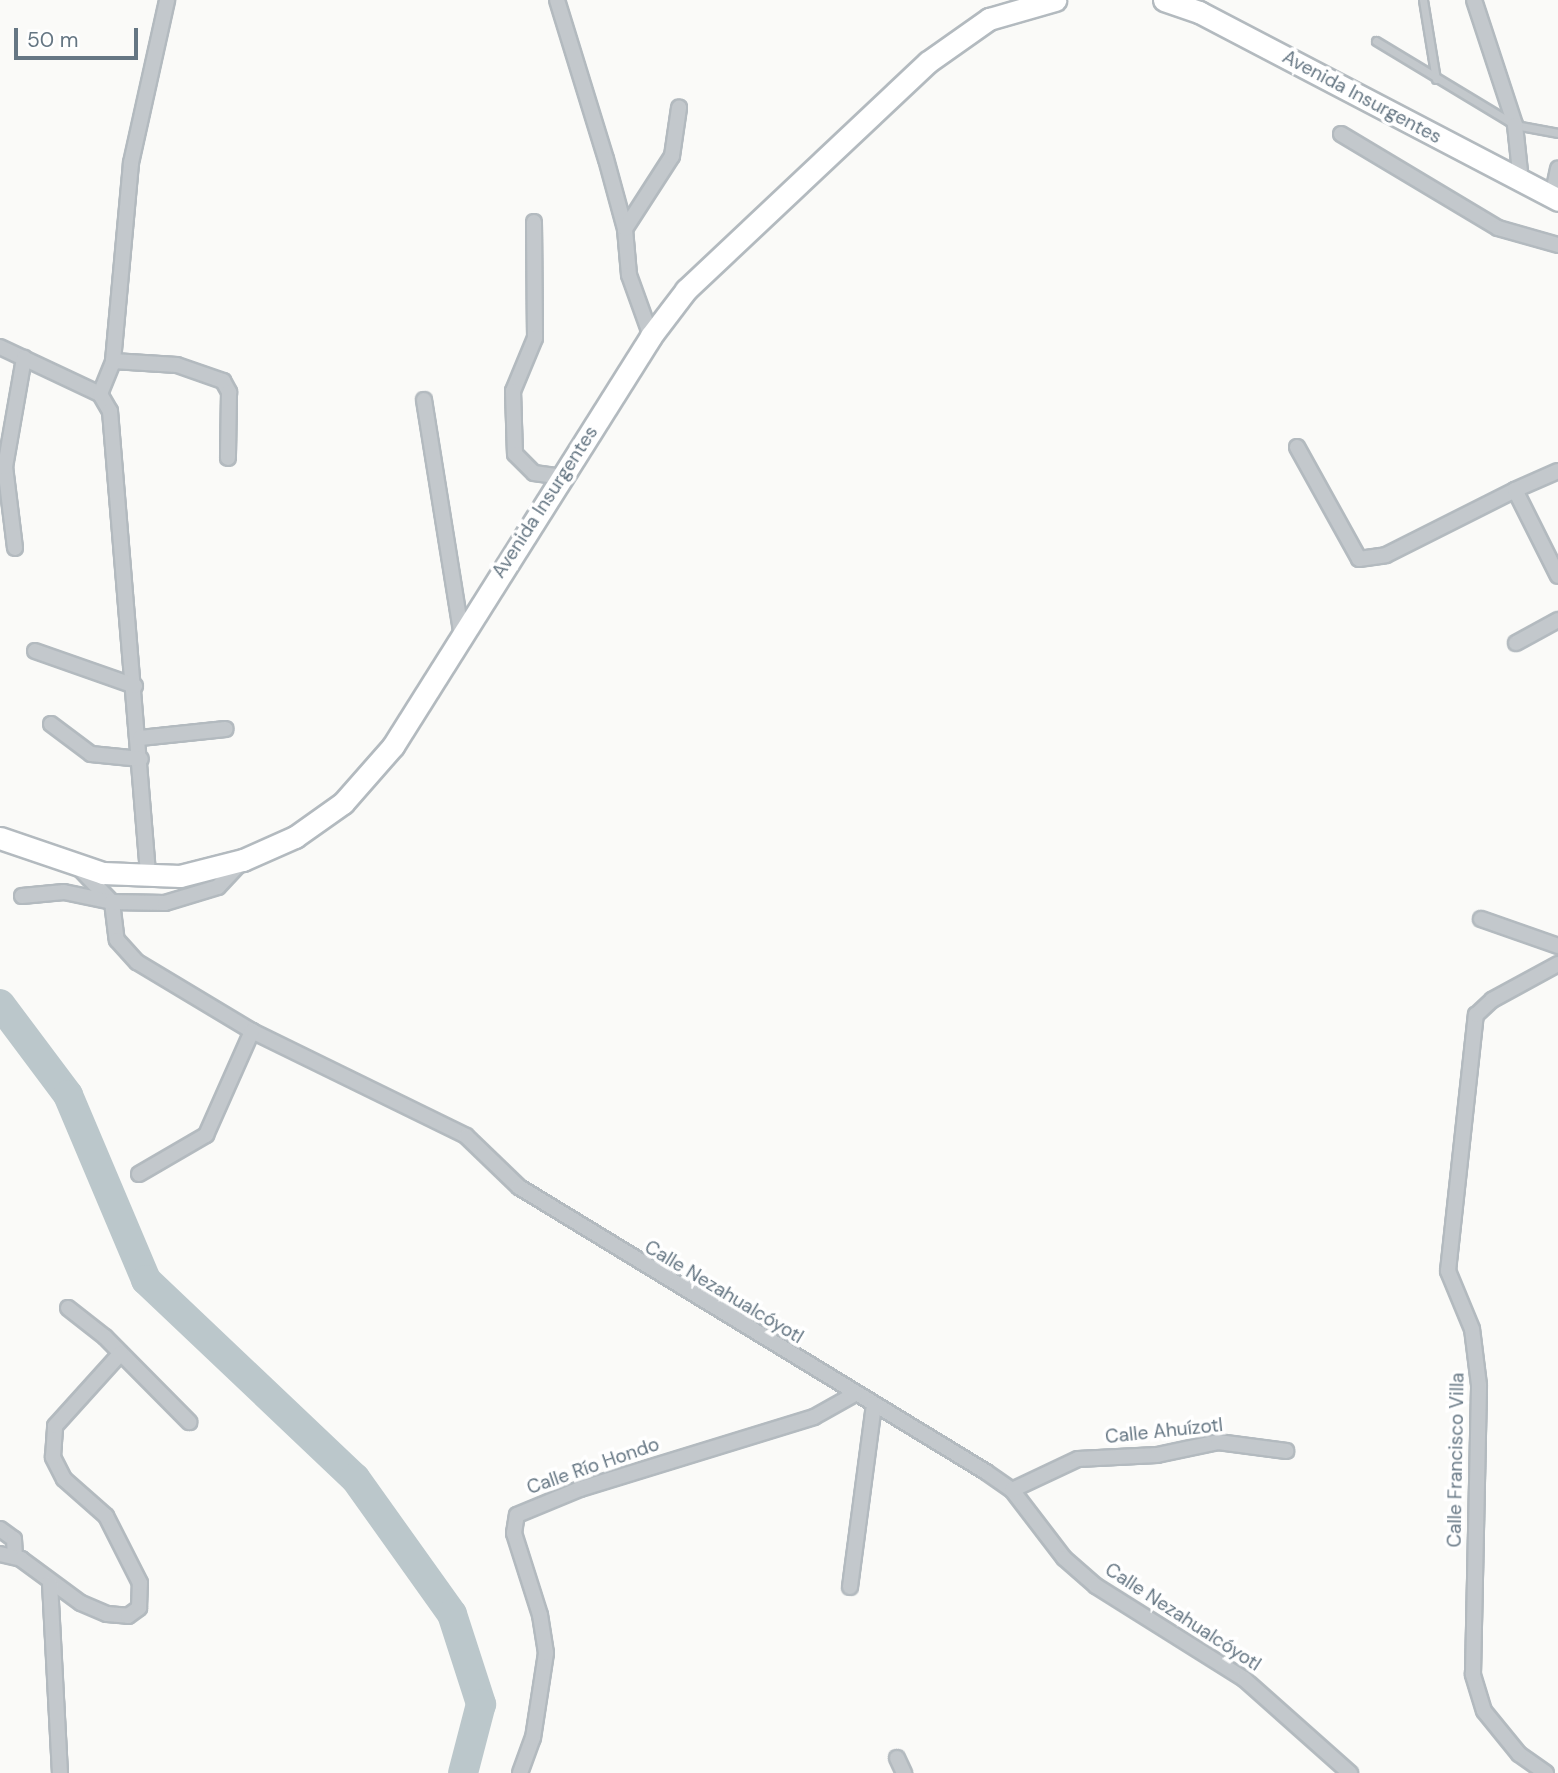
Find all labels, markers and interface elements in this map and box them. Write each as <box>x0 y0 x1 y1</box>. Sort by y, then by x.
scale bar <box>18 14 142 58</box>
text: 50 m <box>27 26 78 54</box>
street label: Avenida Insurgentes <box>1279 45 1445 149</box>
street label: Avenida Insurgentes <box>487 422 603 582</box>
street label: Calle Nezahualcóyotl <box>640 1236 808 1348</box>
street label: Calle Francisco Villa <box>1443 1372 1469 1548</box>
street label: Calle Ahuízotl <box>1104 1413 1224 1449</box>
street label: Calle Río Hondo <box>524 1433 662 1499</box>
street label: Calle Nezahualcóyotl <box>1101 1558 1265 1676</box>

